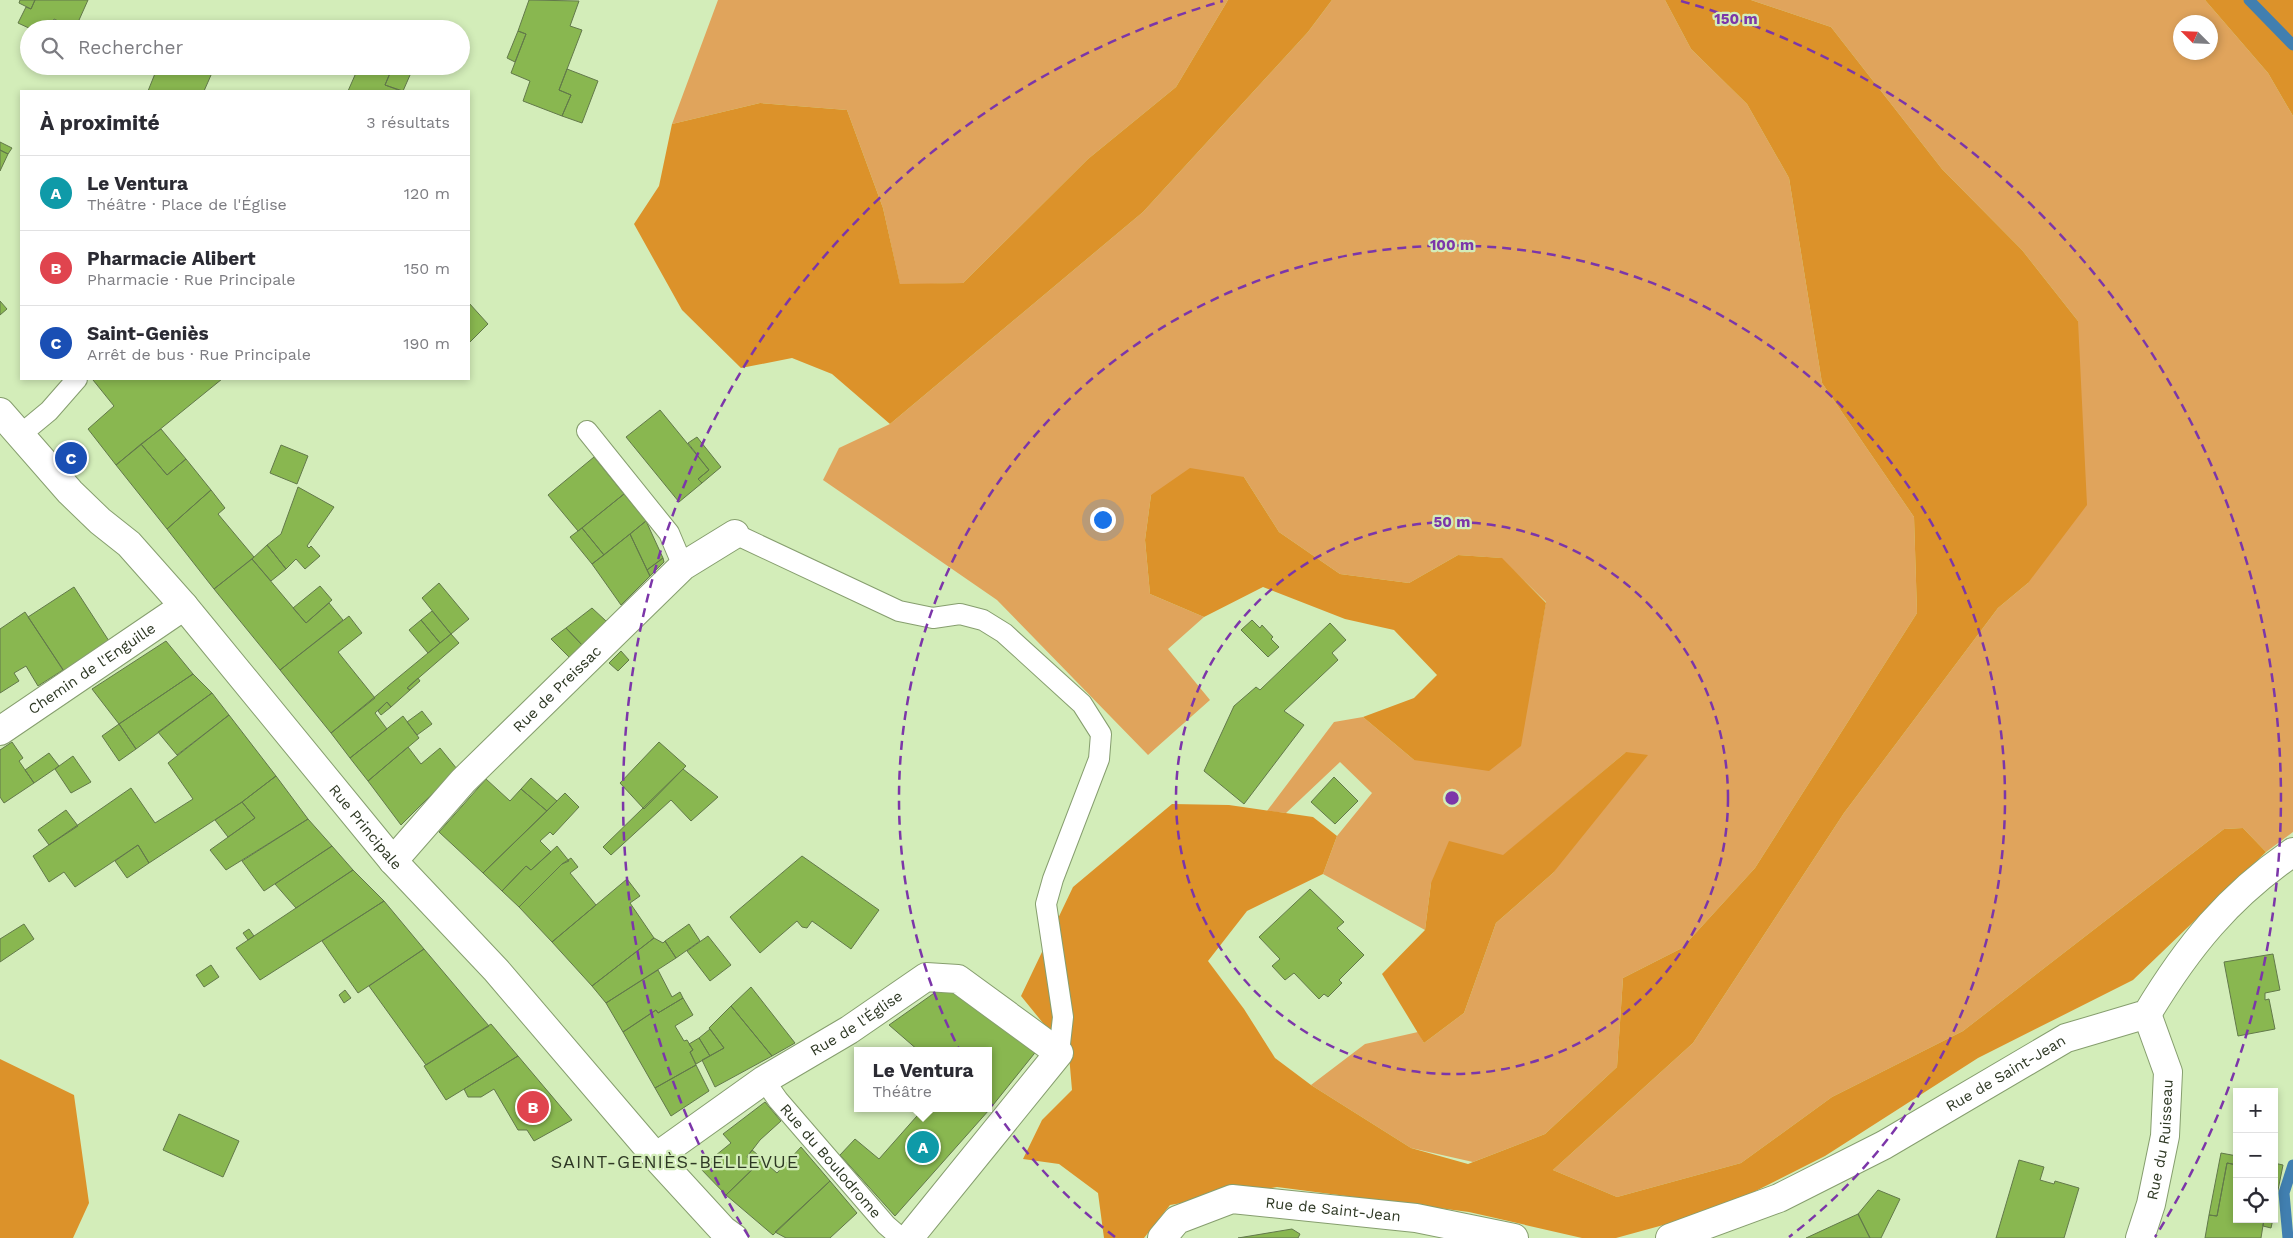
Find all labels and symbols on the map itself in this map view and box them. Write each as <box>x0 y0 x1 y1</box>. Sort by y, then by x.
text: 150 m <box>1714 10 1758 28</box>
north arrow <box>2173 15 2218 60</box>
text: 100 m <box>1430 236 1474 254</box>
pin: C <box>55 439 87 477</box>
your location <box>1090 507 1116 533</box>
text: 50 m <box>1434 513 1470 531</box>
street label: Chemin de l'Enguille <box>25 619 159 718</box>
street label: Rue de Preissac <box>509 642 605 736</box>
street label: Rue Principale <box>325 781 406 874</box>
centre of rings <box>1443 789 1461 807</box>
street label: Rue de l'Église <box>807 987 906 1060</box>
street label: Rue de Saint-Jean <box>1943 1031 2069 1116</box>
street label: Rue du Ruisseau <box>2143 1079 2177 1202</box>
pin: B <box>517 1088 549 1126</box>
street label: Rue du Boulodrome <box>776 1100 885 1222</box>
pin: A <box>907 1128 939 1166</box>
district label: SAINT-GENIÈS-BELLEVUE <box>551 1151 799 1172</box>
street label: Rue de Saint-Jean <box>1265 1194 1402 1225</box>

